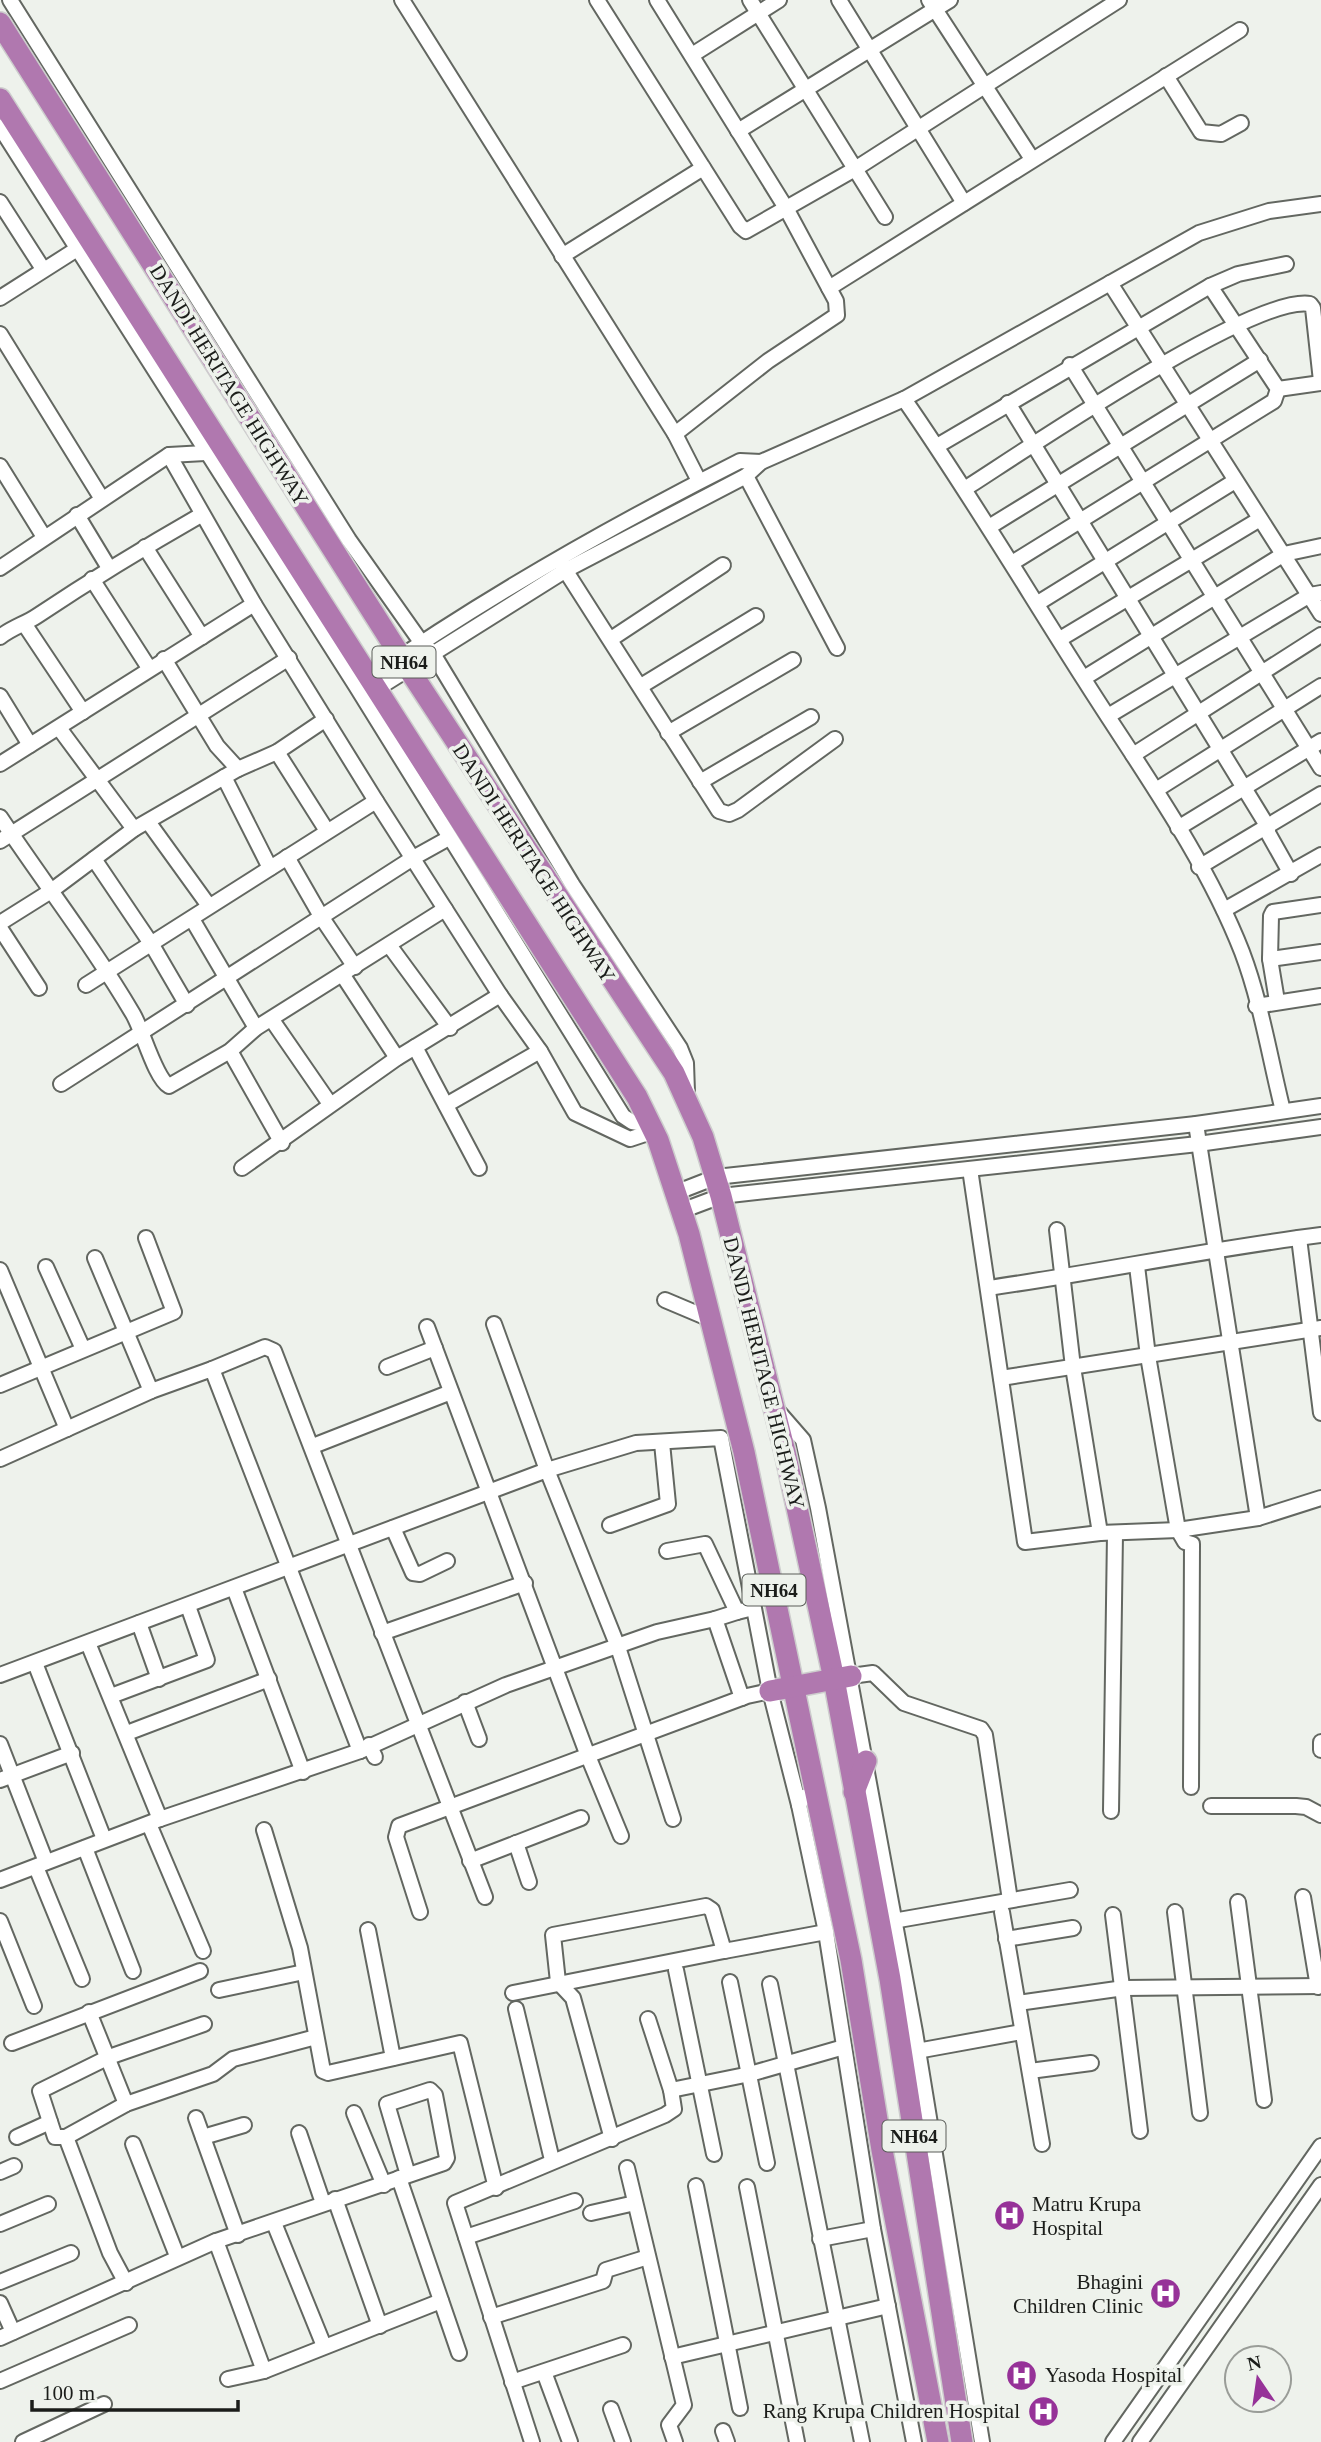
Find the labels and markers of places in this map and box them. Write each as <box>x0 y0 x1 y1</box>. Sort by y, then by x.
place label: Matru Krupa Hospital <box>1032 2192 1142 2240</box>
hospital icon: Matru Krupa Hospital <box>992 2199 1026 2233</box>
place label: Bhagini Children Clinic <box>1013 2270 1143 2318</box>
hospital icon: Bhagini Children Clinic <box>1149 2277 1183 2311</box>
hospital icon: Yasoda Hospital <box>1005 2358 1039 2392</box>
place label: Yasoda Hospital <box>1045 2363 1182 2387</box>
hospital icon: Rang Krupa Children Hospital <box>1026 2394 1060 2428</box>
place label: Rang Krupa Children Hospital <box>763 2399 1020 2423</box>

